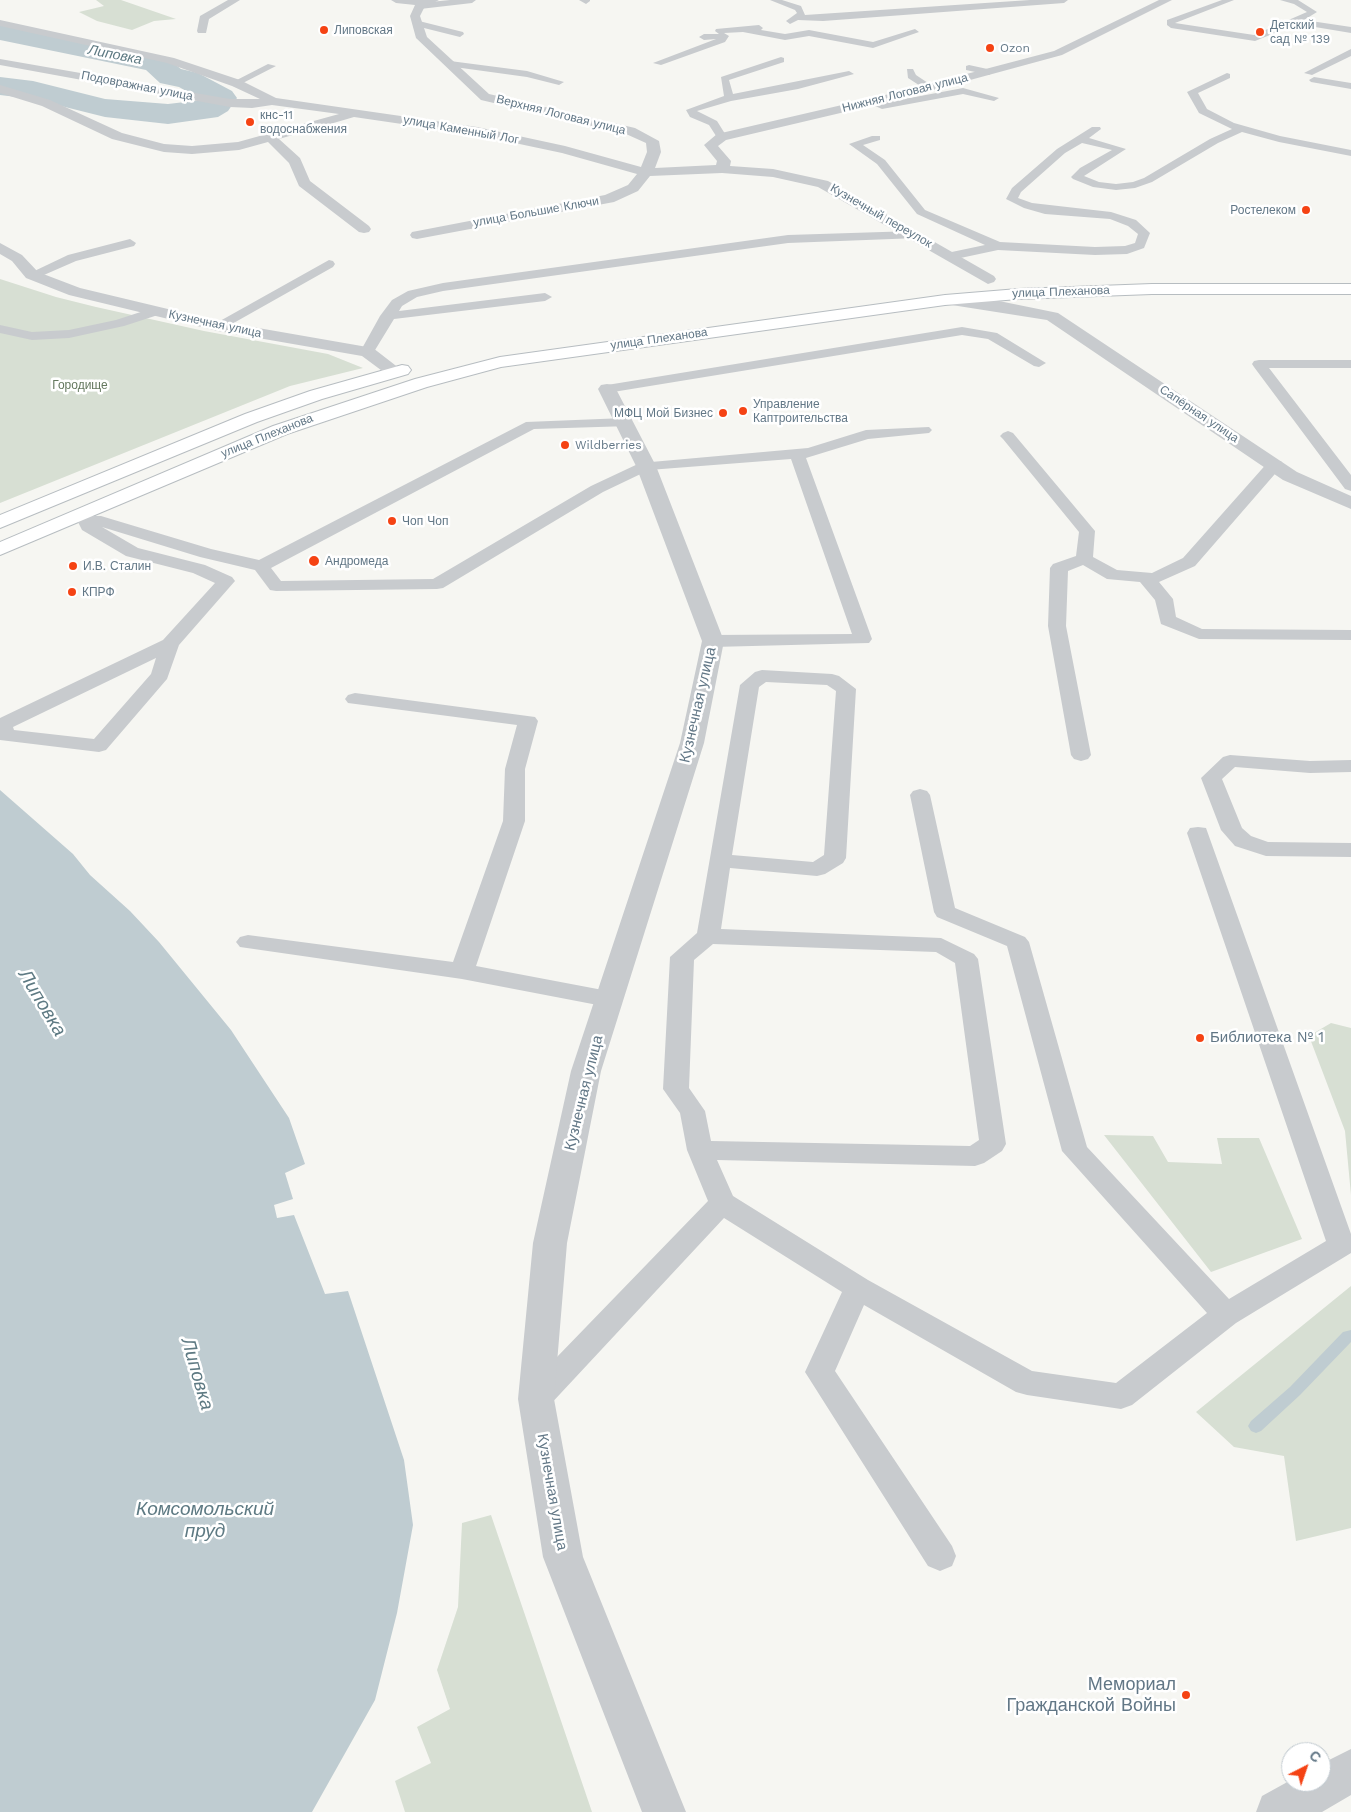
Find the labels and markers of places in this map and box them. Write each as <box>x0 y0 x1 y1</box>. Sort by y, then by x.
place label: Детский сад № 139 <box>1270 18 1330 46</box>
place label: Липовская <box>334 23 393 37</box>
marker: Липовская <box>318 24 330 36</box>
marker: Детский сад № 139 <box>1254 26 1266 38</box>
place label: Ozon <box>1000 41 1030 55</box>
marker: Ozon <box>984 42 996 54</box>
place label: кнс-11 водоснабжения <box>260 108 347 136</box>
marker: кнс-11 водоснабжения <box>244 116 256 128</box>
place label: Ростелеком <box>1230 203 1296 217</box>
marker: Ростелеком <box>1300 204 1312 216</box>
place label: Управление Каптроительства <box>753 397 848 425</box>
marker: Управление Каптроительства <box>737 405 749 417</box>
place label: МФЦ Мой Бизнес <box>614 406 713 420</box>
marker: МФЦ Мой Бизнес <box>717 407 729 419</box>
place label: Wildberries <box>575 438 642 452</box>
marker: Wildberries <box>559 439 571 451</box>
place label: Чоп Чоп <box>402 514 448 528</box>
marker: Чоп Чоп <box>386 515 398 527</box>
marker: Андромеда <box>307 554 321 568</box>
place label: Андромеда <box>325 554 388 568</box>
place label: И.В. Сталин <box>83 559 151 573</box>
marker: И.В. Сталин <box>67 560 79 572</box>
place label: КПРФ <box>82 585 115 599</box>
marker: КПРФ <box>66 586 78 598</box>
place label: Библиотека № 1 <box>1210 1029 1324 1047</box>
marker: Библиотека № 1 <box>1194 1032 1206 1044</box>
place label: Мемориал Гражданской Войны <box>1007 1674 1176 1716</box>
marker: Мемориал Гражданской Войны <box>1180 1689 1192 1701</box>

